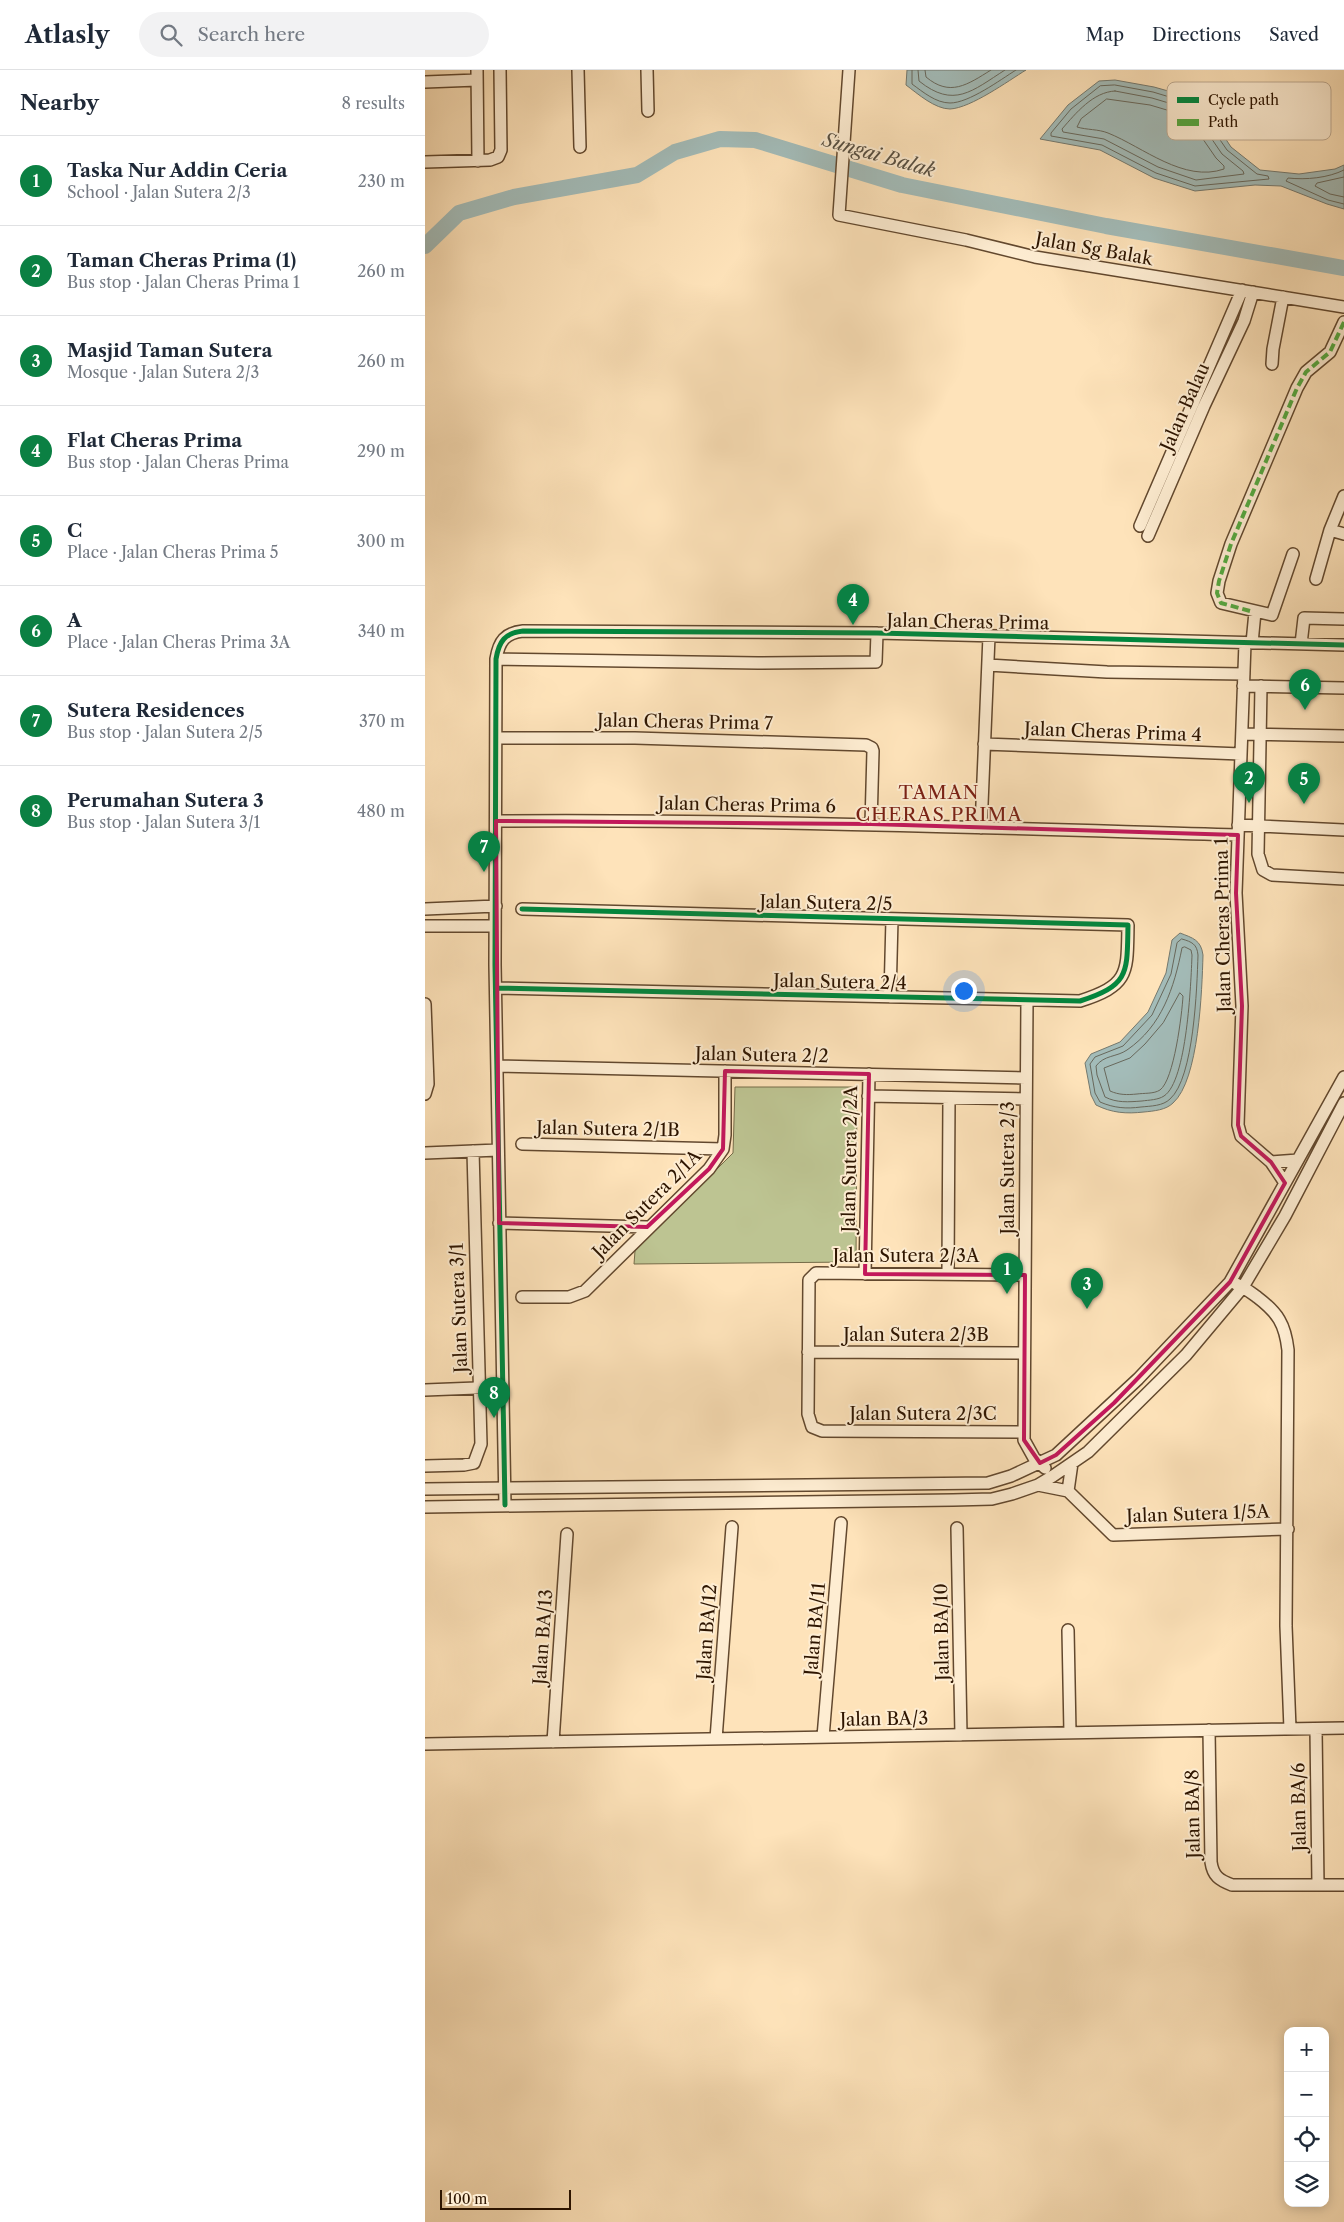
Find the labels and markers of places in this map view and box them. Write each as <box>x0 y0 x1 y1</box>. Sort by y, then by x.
pin: 4 <box>837 584 869 625</box>
pin: 6 <box>1289 669 1321 710</box>
pin: 2 <box>1233 762 1265 803</box>
pin: 5 <box>1288 763 1320 804</box>
pin: 7 <box>468 831 500 872</box>
pin: 1 <box>991 1253 1023 1294</box>
pin: 3 <box>1071 1268 1103 1309</box>
pin: 8 <box>478 1377 510 1418</box>

